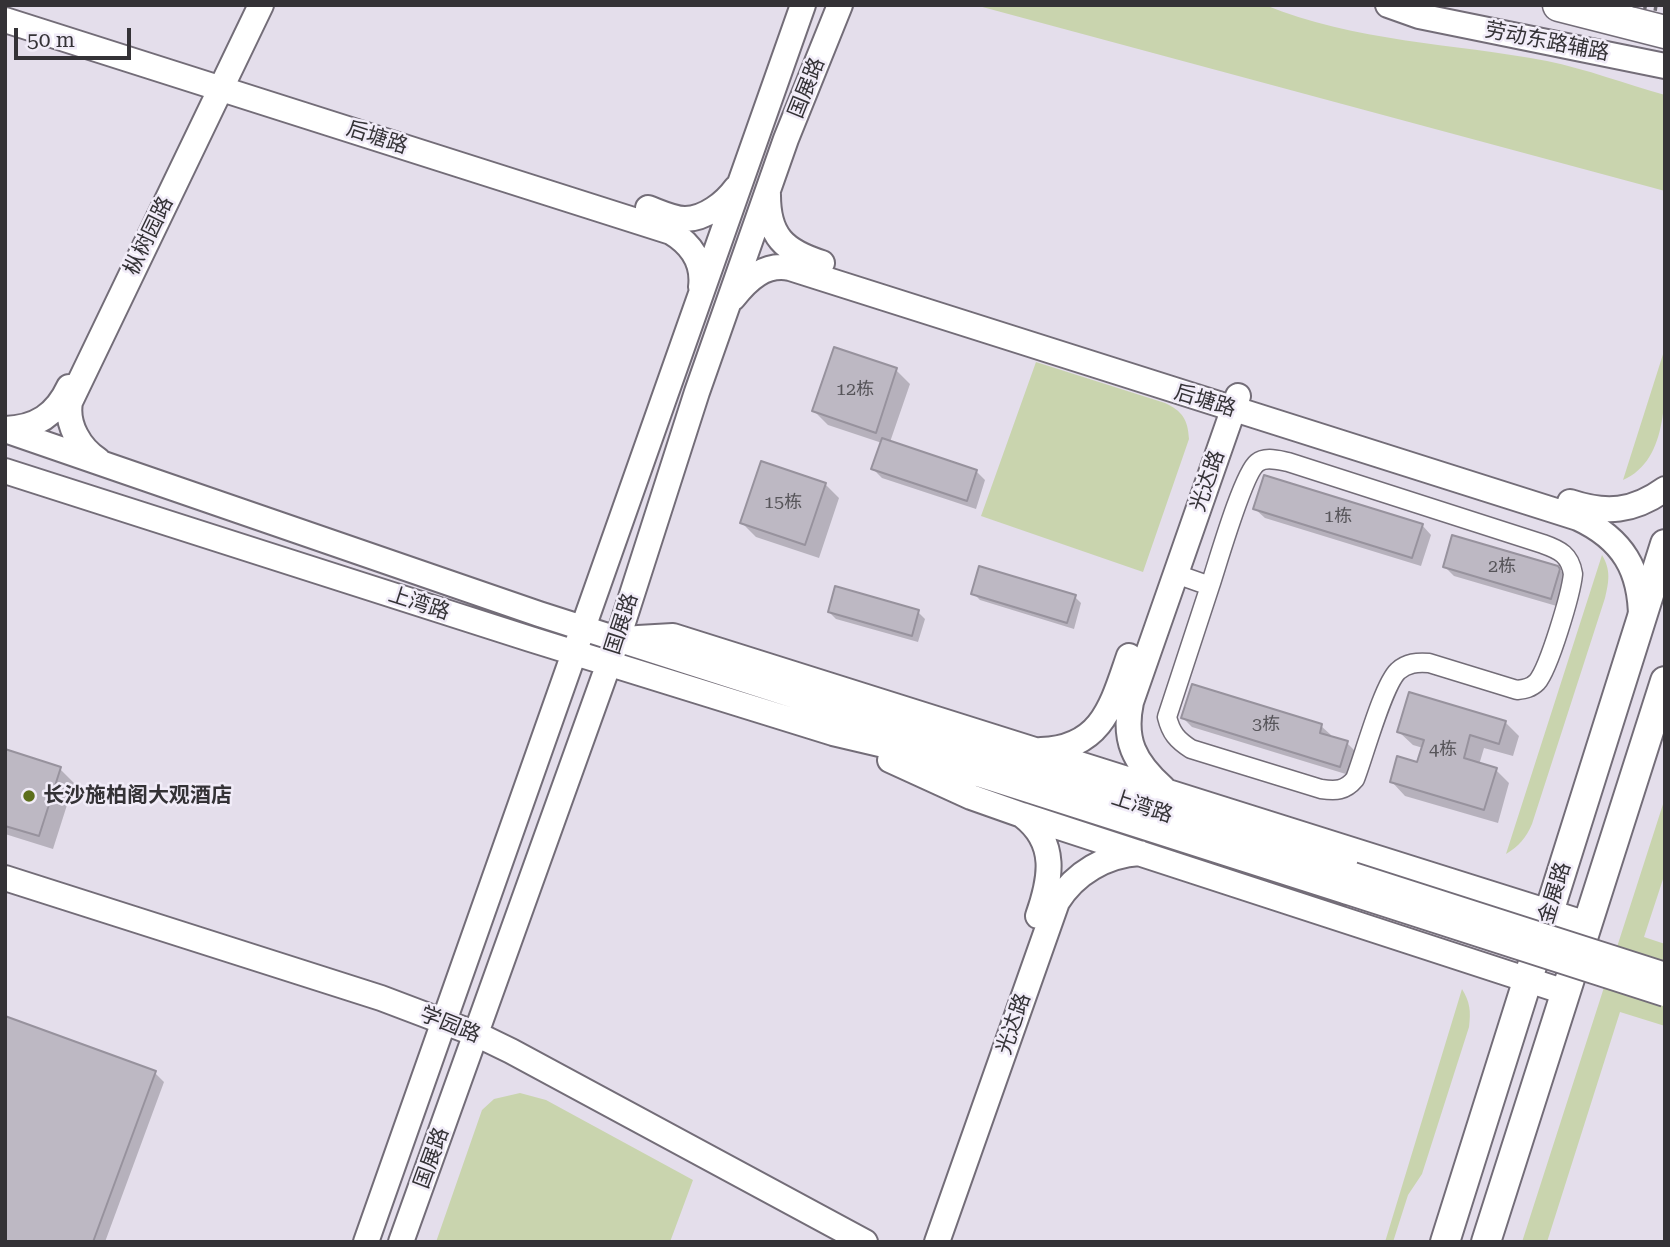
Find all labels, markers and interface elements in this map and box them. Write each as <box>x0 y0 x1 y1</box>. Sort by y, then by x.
scale bar <box>18 14 135 58</box>
street label: 劳动东路辅路 <box>1483 18 1611 66</box>
text: 50 m <box>27 28 75 52</box>
street label: 国展路 <box>784 54 830 122</box>
street label: 后塘路 <box>343 116 411 160</box>
street label: 枞树园路 <box>119 193 179 279</box>
house number: 12栋 <box>836 379 874 401</box>
street label: 后塘路 <box>1171 380 1239 422</box>
street label: 光达路 <box>1186 447 1230 515</box>
house number: 15栋 <box>764 492 802 514</box>
house number: 1栋 <box>1324 506 1352 528</box>
house number: 2栋 <box>1488 556 1516 578</box>
street label: 上湾路 <box>385 582 453 626</box>
street label: 国展路 <box>600 590 644 658</box>
house number: 3栋 <box>1252 714 1280 736</box>
house number: 4栋 <box>1429 739 1457 761</box>
place label: 长沙施柏阁大观酒店 <box>43 783 232 809</box>
street label: 上湾路 <box>1108 785 1176 829</box>
marker: 长沙施柏阁大观酒店 <box>21 788 37 804</box>
street label: 金展路 <box>1534 859 1576 927</box>
street label: 光达路 <box>992 990 1036 1058</box>
street label: 学园路 <box>416 1002 484 1048</box>
street label: 国展路 <box>409 1124 455 1192</box>

